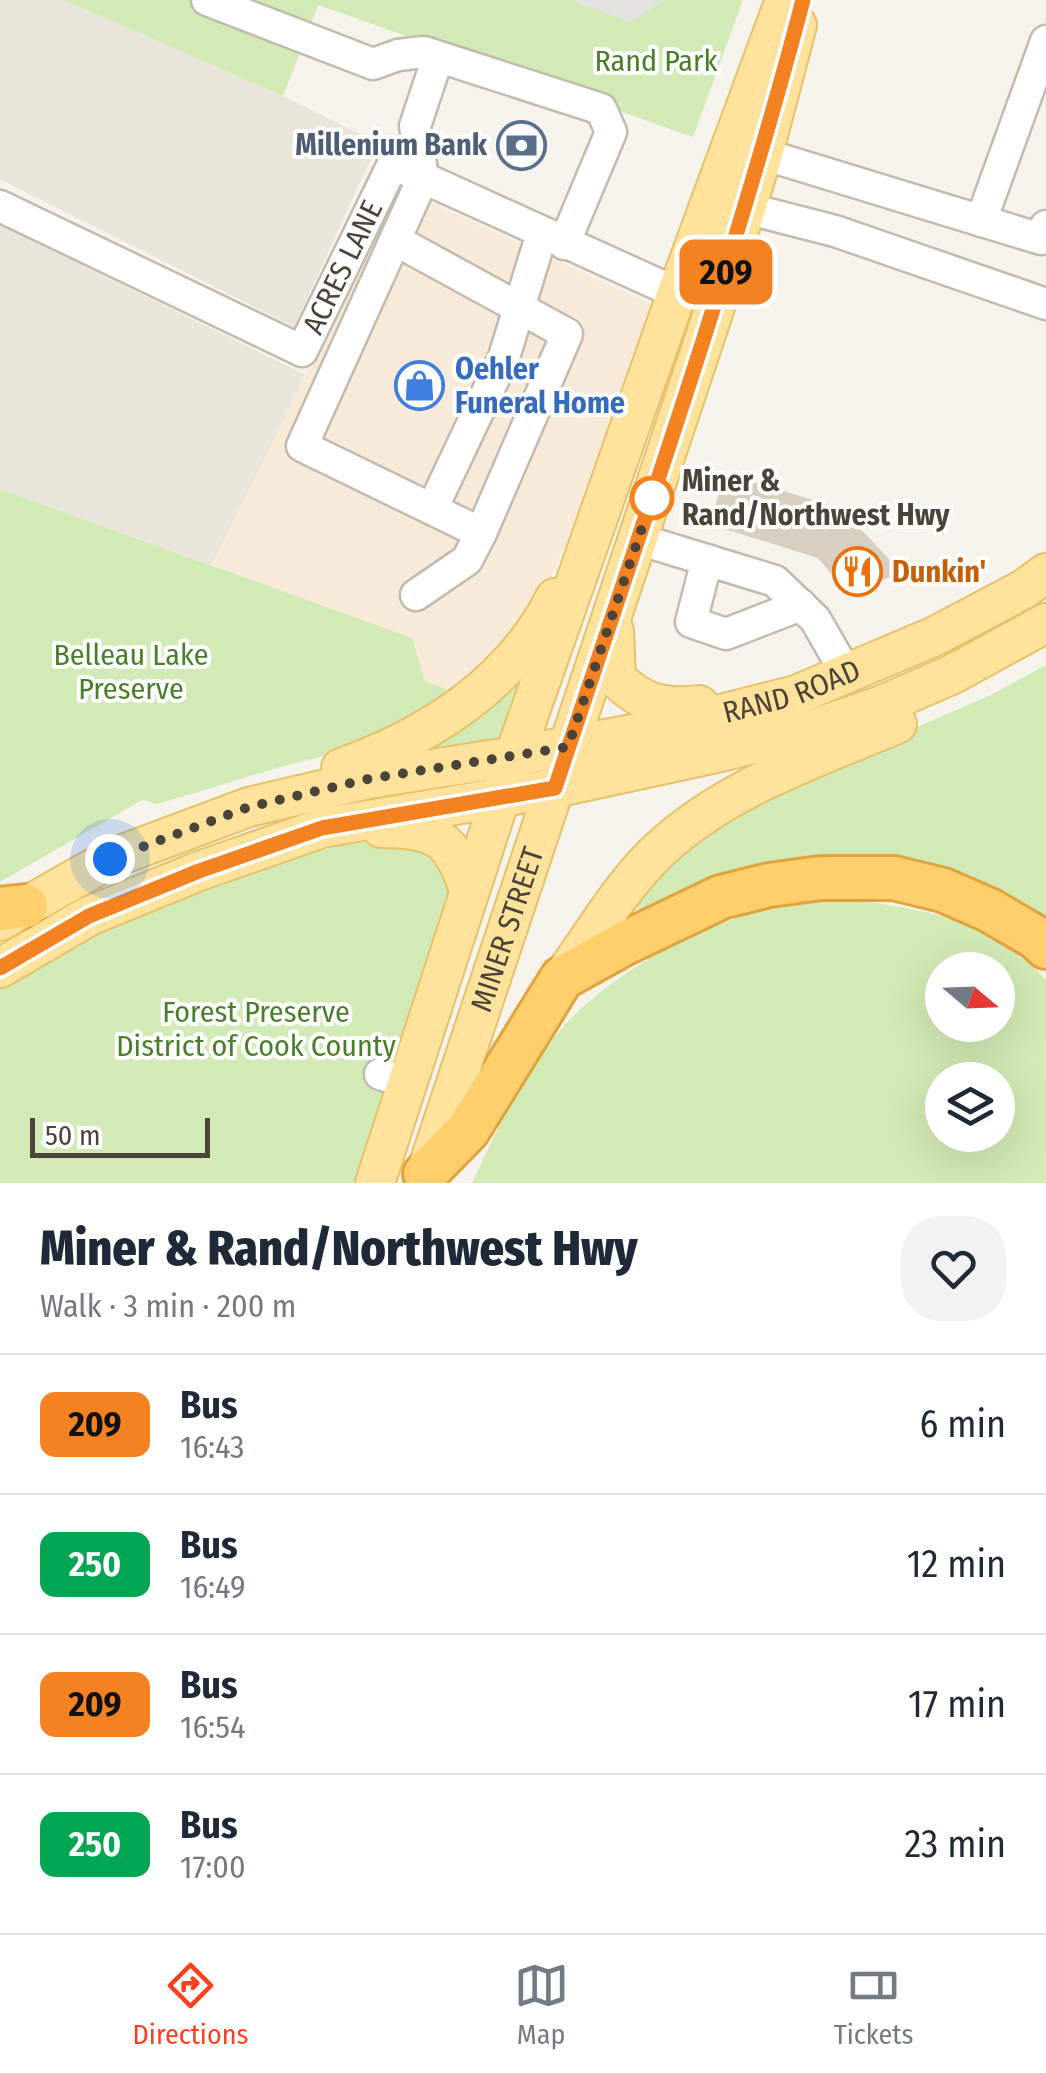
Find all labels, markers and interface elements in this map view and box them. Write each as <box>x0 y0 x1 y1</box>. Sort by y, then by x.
park label: Rand Park <box>595 43 717 79</box>
bank icon: Millenium Bank <box>496 119 548 171</box>
place label: Millenium Bank <box>295 127 488 163</box>
street label: ACRES LANE <box>295 195 390 340</box>
line badge: 209 <box>668 240 784 304</box>
text: 209 <box>699 251 753 293</box>
place label: Oehler Funeral Home <box>455 351 625 421</box>
shop icon: Oehler Funeral Home <box>394 360 446 412</box>
place label: Miner & Rand/Northwest Hwy <box>682 463 950 533</box>
marker: Miner & Rand/Northwest Hwy <box>631 477 673 519</box>
restaurant icon: Dunkin' <box>831 546 883 598</box>
place label: Dunkin' <box>892 554 986 590</box>
park label: Belleau Lake Preserve <box>53 637 209 707</box>
street label: RAND ROAD <box>719 652 866 731</box>
your location <box>85 834 135 884</box>
street label: MINER STREET <box>463 842 552 1016</box>
north arrow <box>925 952 1015 1042</box>
map controls <box>925 952 1015 1152</box>
park label: Forest Preserve District of Cook County <box>116 994 396 1064</box>
button: layers <box>925 1062 1015 1152</box>
scale bar <box>30 1113 210 1158</box>
text: 50 m <box>45 1119 101 1152</box>
button: heart <box>901 1216 1006 1321</box>
text: Miner & Rand/Northwest Hwy <box>40 1220 638 1278</box>
text: Walk · 3 min · 200 m <box>40 1287 296 1325</box>
text: Bus <box>180 1382 238 1428</box>
text: 6 min <box>919 1401 1006 1447</box>
text: 209 <box>68 1403 122 1445</box>
text: 16:43 <box>180 1428 244 1466</box>
text: Bus <box>180 1522 238 1568</box>
text: 12 min <box>907 1541 1006 1587</box>
text: 250 <box>69 1543 121 1585</box>
text: 16:49 <box>180 1568 245 1606</box>
text: Bus <box>180 1662 238 1708</box>
text: 17 min <box>908 1681 1006 1727</box>
text: 209 <box>68 1683 122 1725</box>
text: 16:54 <box>180 1708 245 1746</box>
text: Bus <box>180 1802 238 1848</box>
text: 23 min <box>904 1821 1006 1867</box>
text: 250 <box>69 1823 121 1865</box>
text: 17:00 <box>180 1848 246 1886</box>
tab: Directions <box>133 1958 248 2051</box>
tab: Map <box>514 1958 569 2051</box>
tab: Tickets <box>834 1958 913 2051</box>

